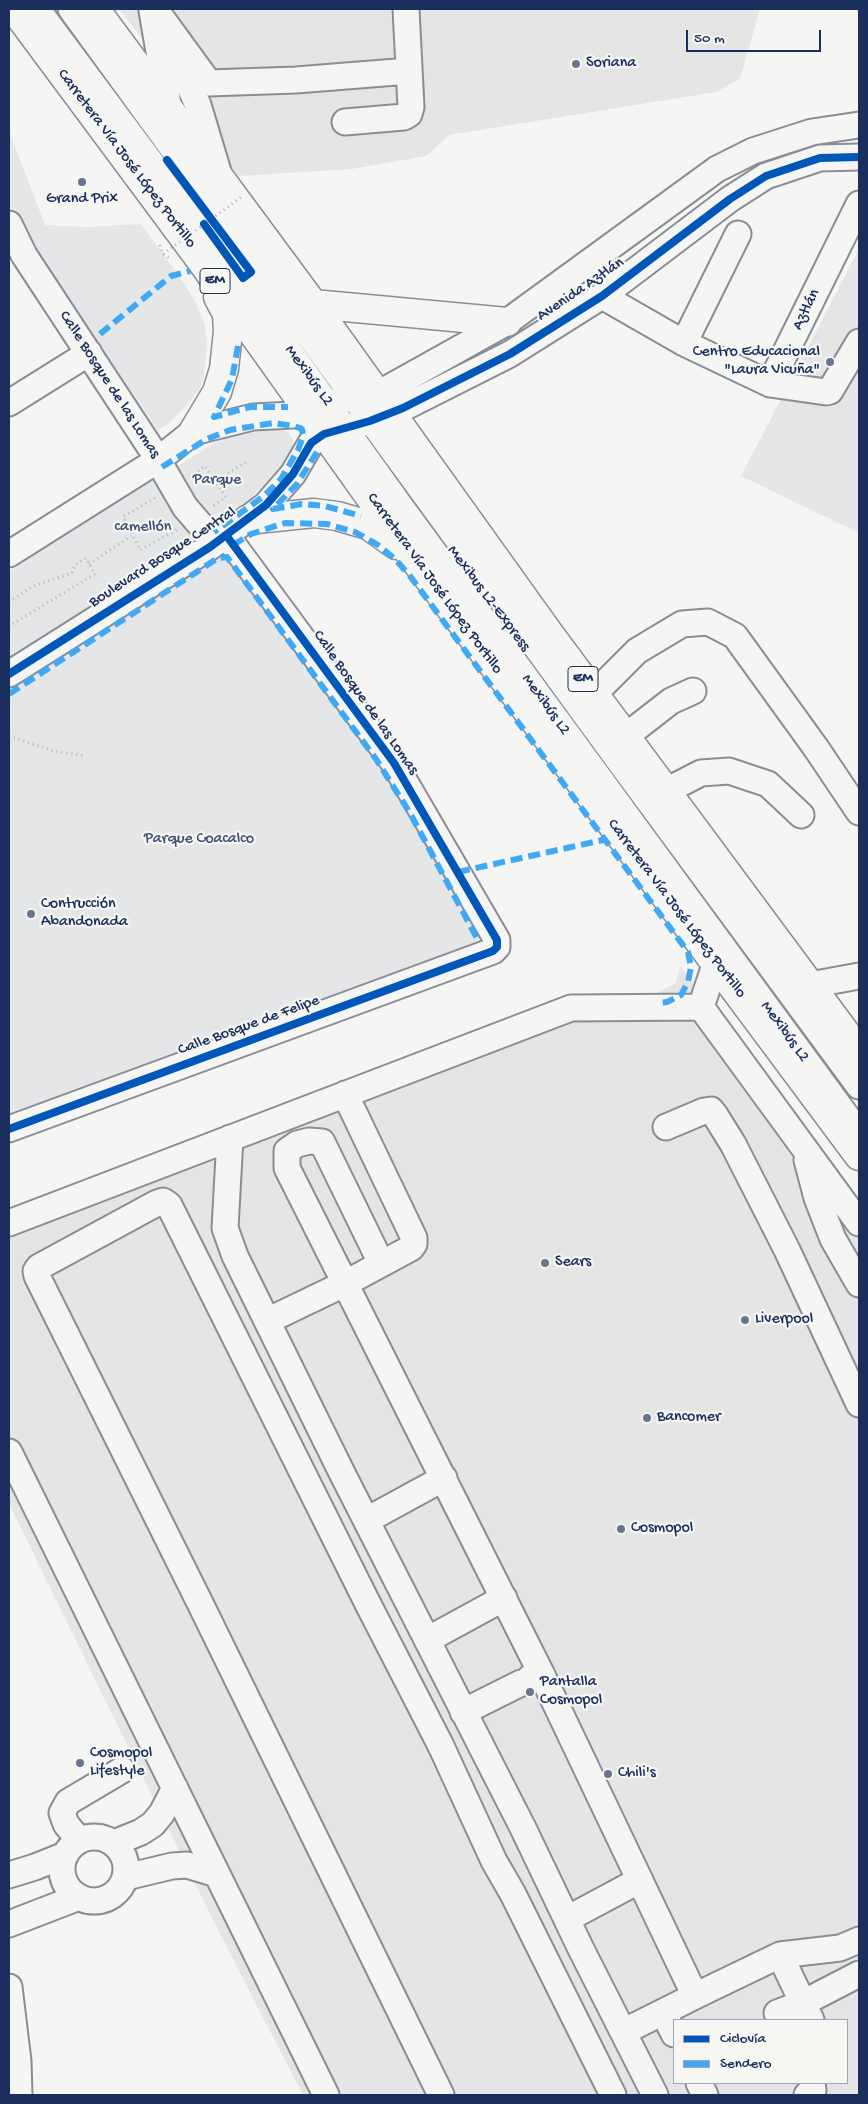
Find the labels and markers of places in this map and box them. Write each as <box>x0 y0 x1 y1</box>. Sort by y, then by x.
place label: Soriana <box>586 54 636 74</box>
marker: Soriana <box>570 58 582 70</box>
marker: Grand Prix <box>76 176 88 188</box>
place label: Grand Prix <box>46 190 118 210</box>
place label: Centro Educacional "Laura Vicuña" <box>693 343 820 381</box>
marker: Centro Educacional "Laura Vicuña" <box>824 356 836 368</box>
place label: Contrucción Abandonada <box>41 895 128 933</box>
marker: Contrucción Abandonada <box>25 908 37 920</box>
place label: Sears <box>555 1253 591 1273</box>
marker: Sears <box>539 1257 551 1269</box>
place label: Liverpool <box>755 1310 813 1330</box>
marker: Liverpool <box>739 1314 751 1326</box>
place label: Bancomer <box>657 1408 721 1428</box>
marker: Bancomer <box>641 1412 653 1424</box>
place label: Cosmopol <box>631 1519 693 1539</box>
marker: Cosmopol <box>615 1523 627 1535</box>
place label: Pantalla Cosmopol <box>540 1673 602 1711</box>
marker: Pantalla Cosmopol <box>524 1686 536 1698</box>
place label: Cosmopol Lifestyle <box>90 1744 152 1782</box>
marker: Cosmopol Lifestyle <box>74 1757 86 1769</box>
place label: Chili's <box>618 1764 656 1784</box>
marker: Chili's <box>602 1768 614 1780</box>

